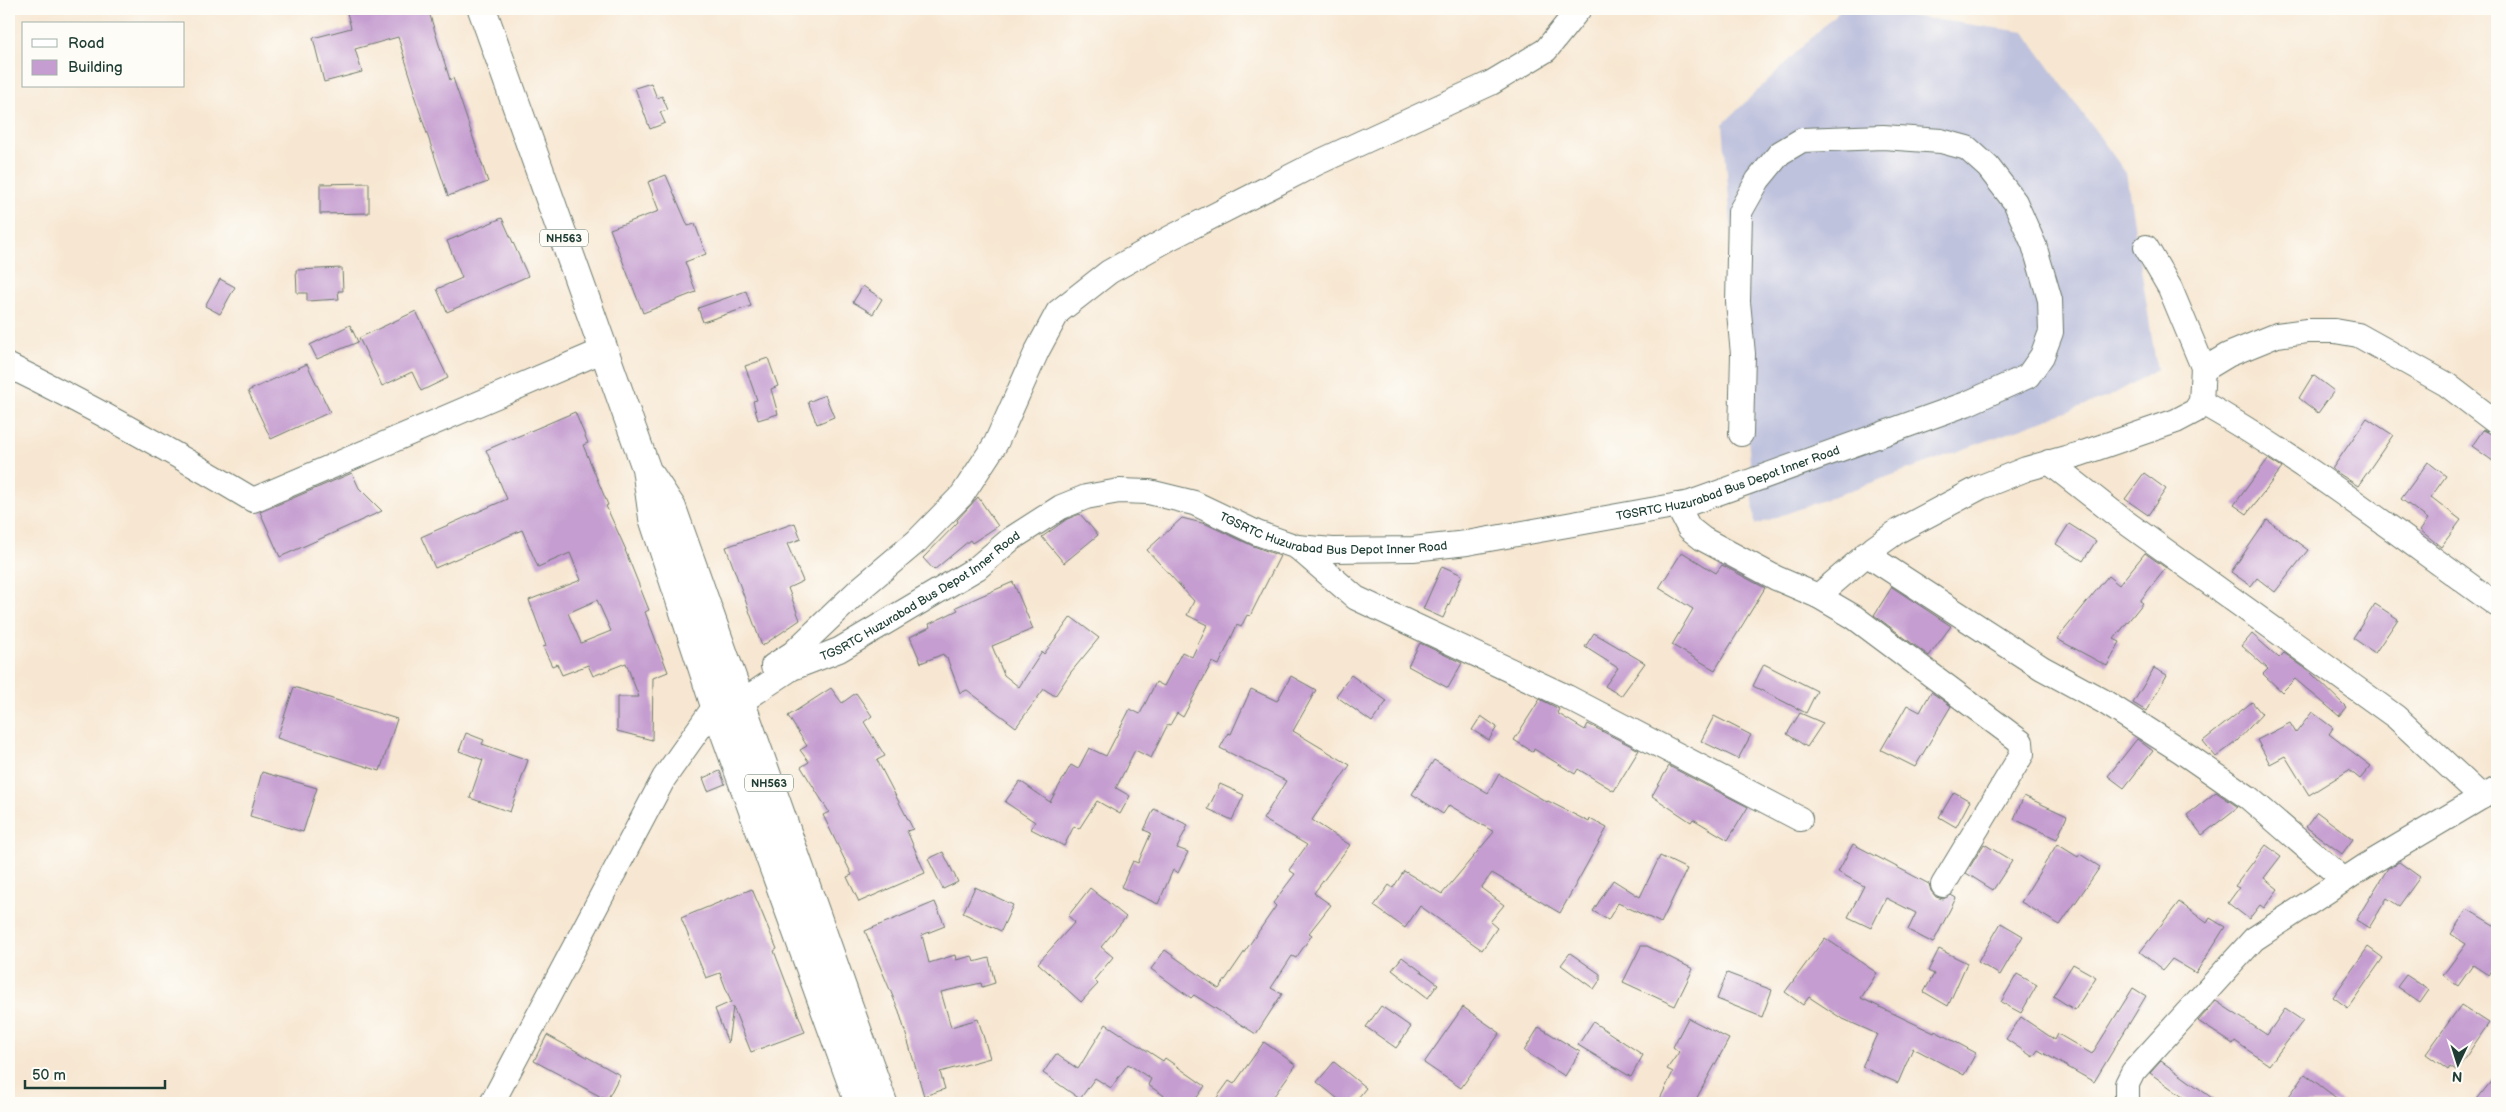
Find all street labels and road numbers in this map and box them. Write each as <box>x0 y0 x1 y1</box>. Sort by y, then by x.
road number: NH563 <box>540 230 588 247</box>
street label: TGSRTC Huzurabad Bus Depot Inner Road <box>1615 442 1842 524</box>
street label: TGSRTC Huzurabad Bus Depot Inner Road <box>1217 509 1448 558</box>
street label: TGSRTC Huzurabad Bus Depot Inner Road <box>818 528 1023 664</box>
road number: NH563 <box>745 774 793 791</box>

